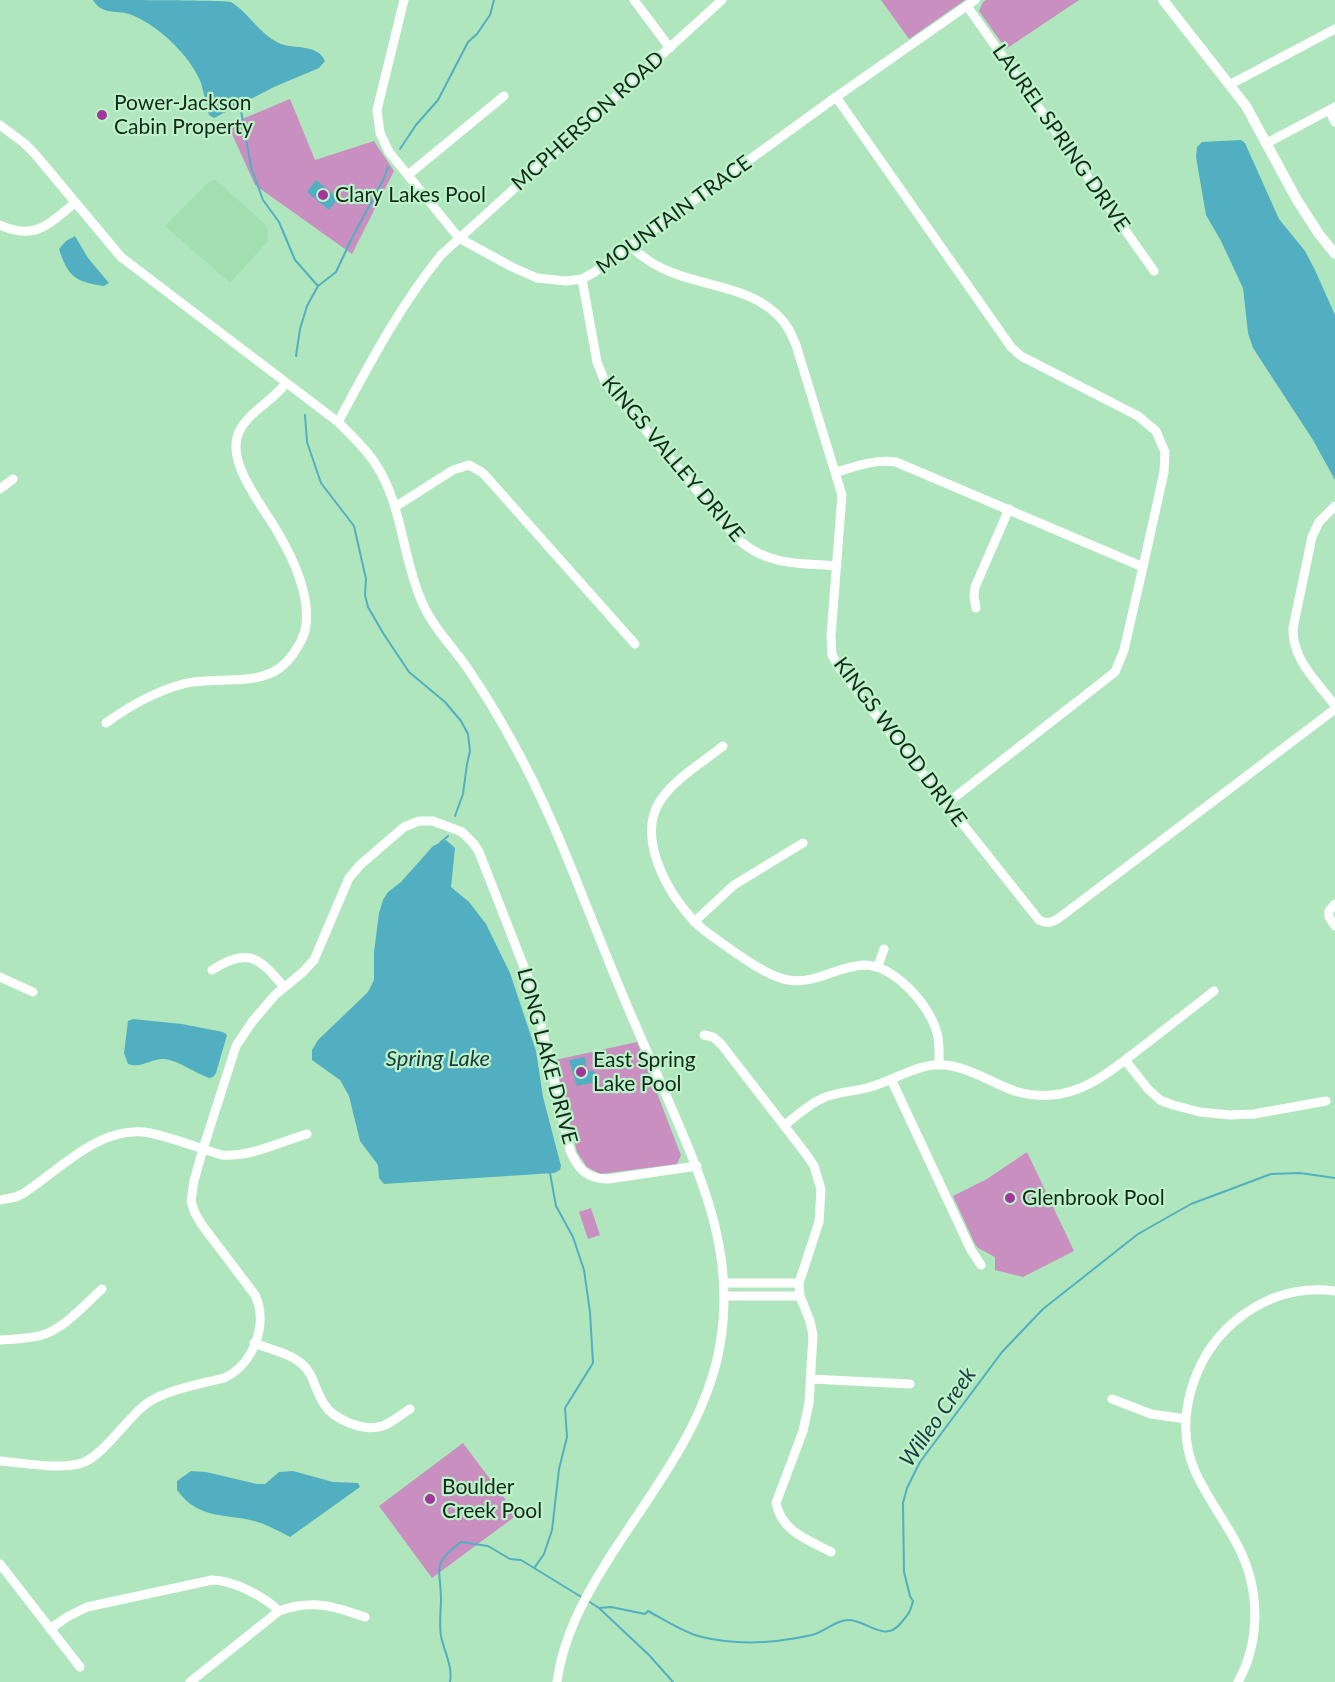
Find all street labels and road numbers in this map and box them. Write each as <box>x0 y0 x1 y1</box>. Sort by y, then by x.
street label: LAUREL SPRING DRIVE <box>987 40 1135 236</box>
street label: MCPHERSON ROAD <box>506 46 670 196</box>
street label: MOUNTAIN TRACE <box>591 150 757 280</box>
street label: KINGS VALLEY DRIVE <box>596 371 750 547</box>
street label: KINGS WOOD DRIVE <box>828 652 972 832</box>
street label: LONG LAKE DRIVE <box>511 965 583 1147</box>

